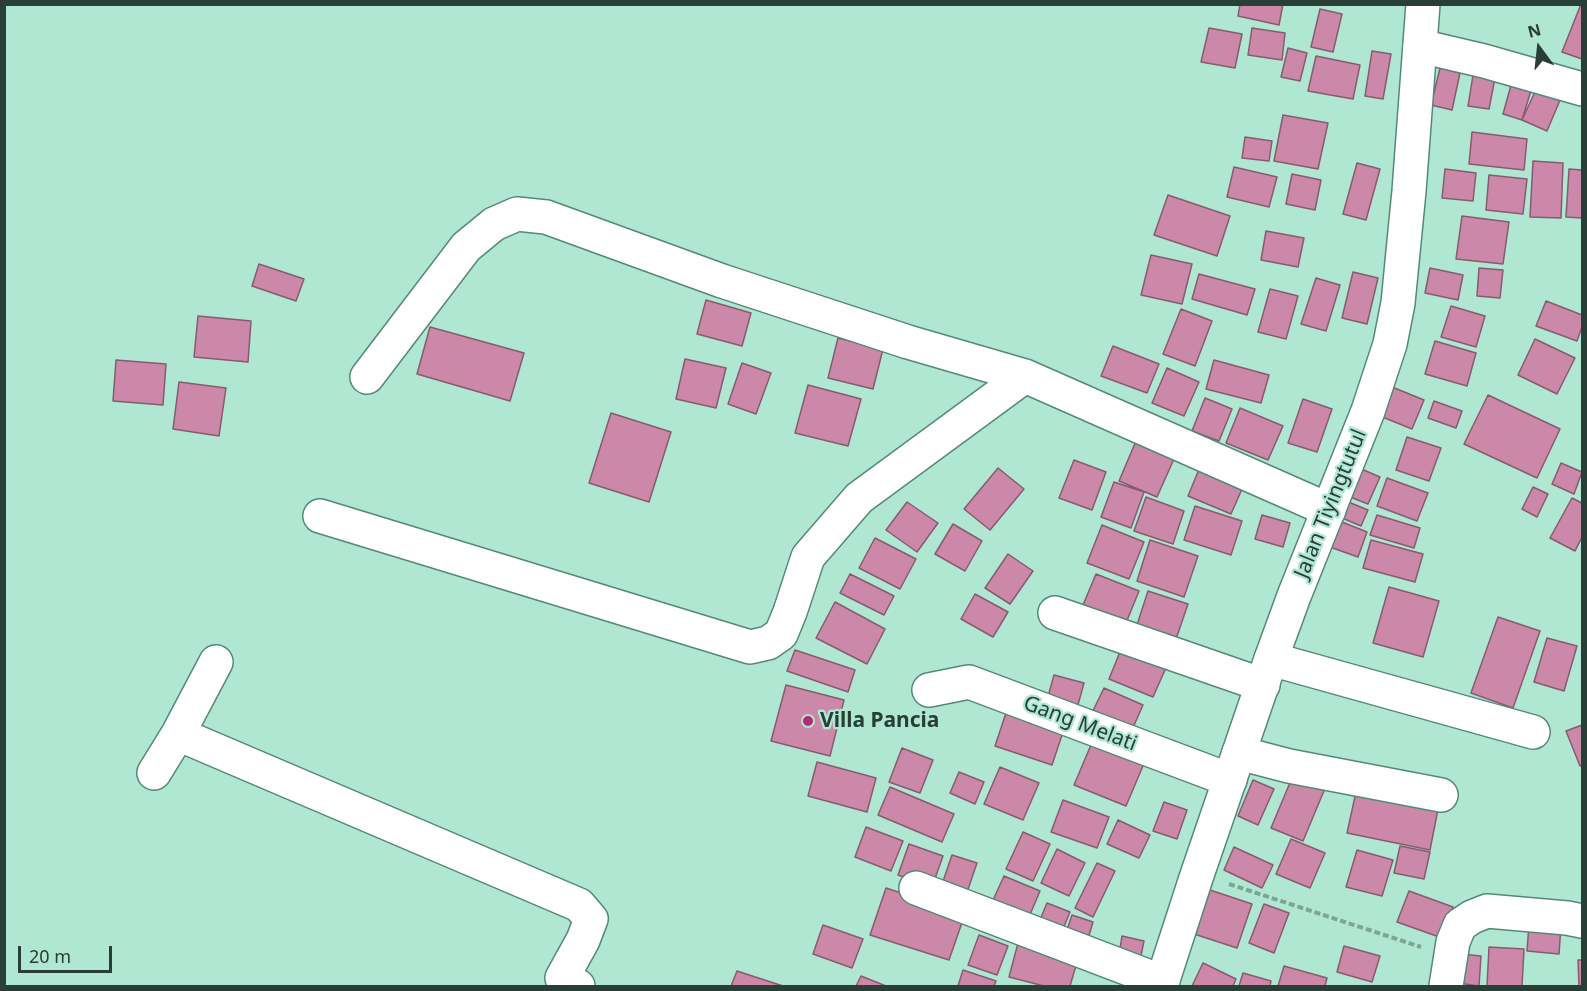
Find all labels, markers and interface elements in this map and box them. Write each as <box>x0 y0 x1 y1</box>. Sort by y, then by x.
north arrow <box>1509 18 1569 78</box>
text: N <box>1525 18 1543 43</box>
street label: Jalan Tiyingtutul <box>1290 426 1372 582</box>
street label: Gang Melati <box>1020 691 1140 757</box>
place label: Villa Pancia <box>820 708 939 734</box>
marker: Villa Pancia <box>801 714 815 728</box>
scale bar <box>21 934 116 972</box>
text: 20 m <box>29 944 71 968</box>

